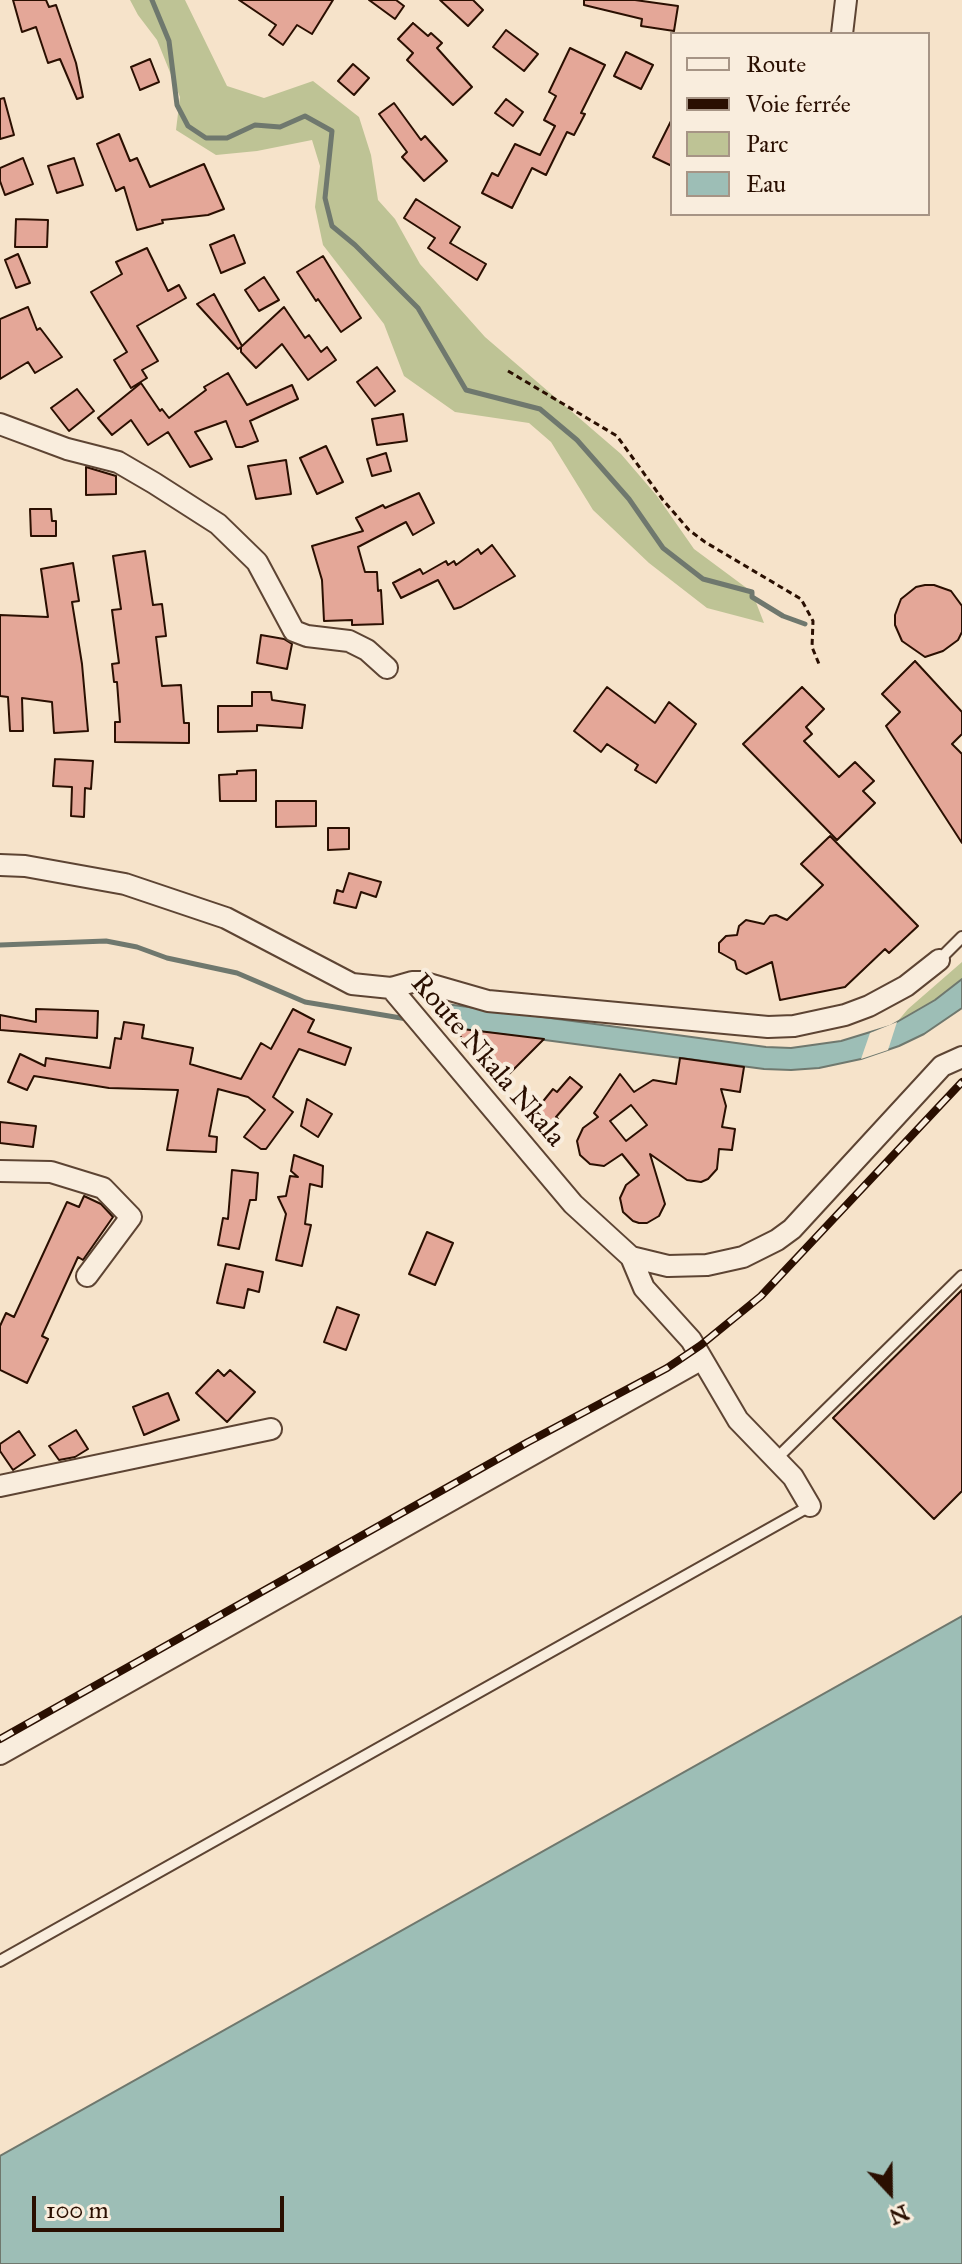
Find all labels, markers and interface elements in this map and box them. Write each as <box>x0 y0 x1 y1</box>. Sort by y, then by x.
legend <box>670 32 930 216</box>
text: Route <box>746 49 806 79</box>
text: Voie ferrée <box>746 89 851 119</box>
text: Parc <box>746 129 788 159</box>
text: Eau <box>746 169 786 199</box>
street label: Route Nkala Nkala <box>403 968 571 1154</box>
north arrow <box>850 2152 930 2232</box>
scale bar <box>36 2180 288 2230</box>
text: 100 m <box>46 2195 109 2225</box>
text: N <box>885 2199 913 2231</box>

